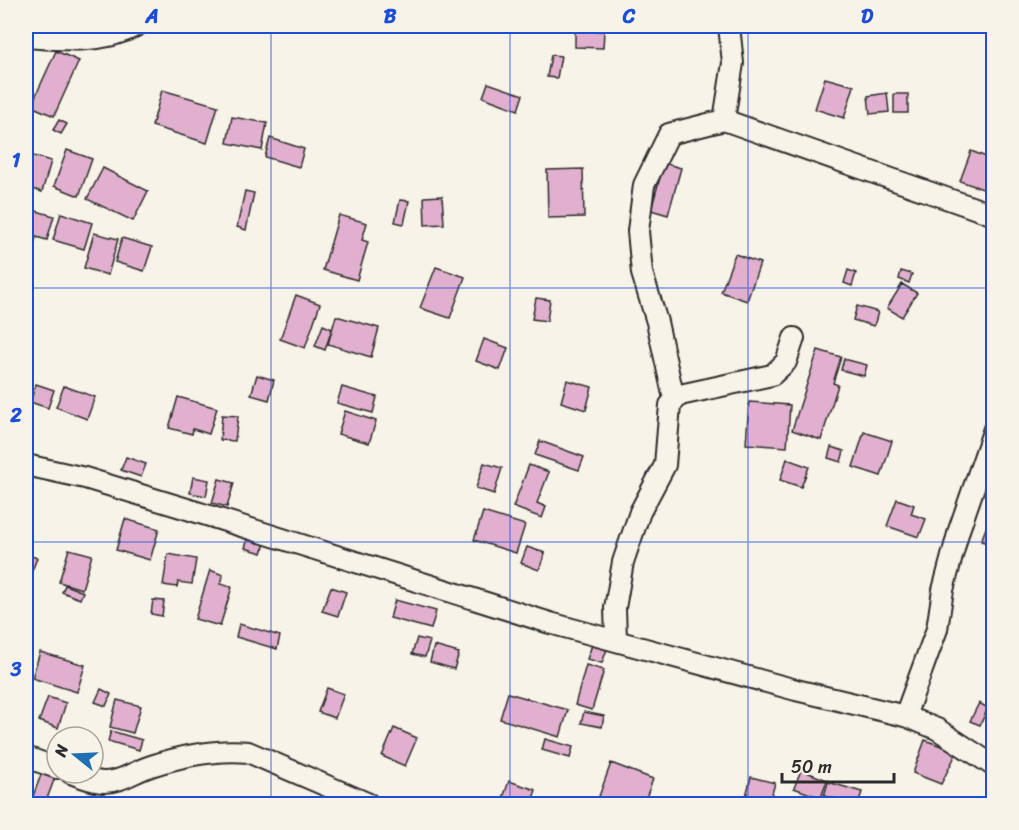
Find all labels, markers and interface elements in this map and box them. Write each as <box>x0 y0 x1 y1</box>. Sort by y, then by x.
text: A <box>144 0 159 34</box>
text: B <box>384 0 397 34</box>
text: C <box>622 0 636 34</box>
text: D <box>861 0 874 34</box>
text: 1 <box>12 143 21 178</box>
text: 2 <box>9 398 22 433</box>
text: 3 <box>10 652 22 687</box>
north arrow <box>45 725 105 785</box>
text: N <box>45 740 77 761</box>
scale bar <box>782 746 894 784</box>
text: 50 m <box>791 751 832 783</box>

